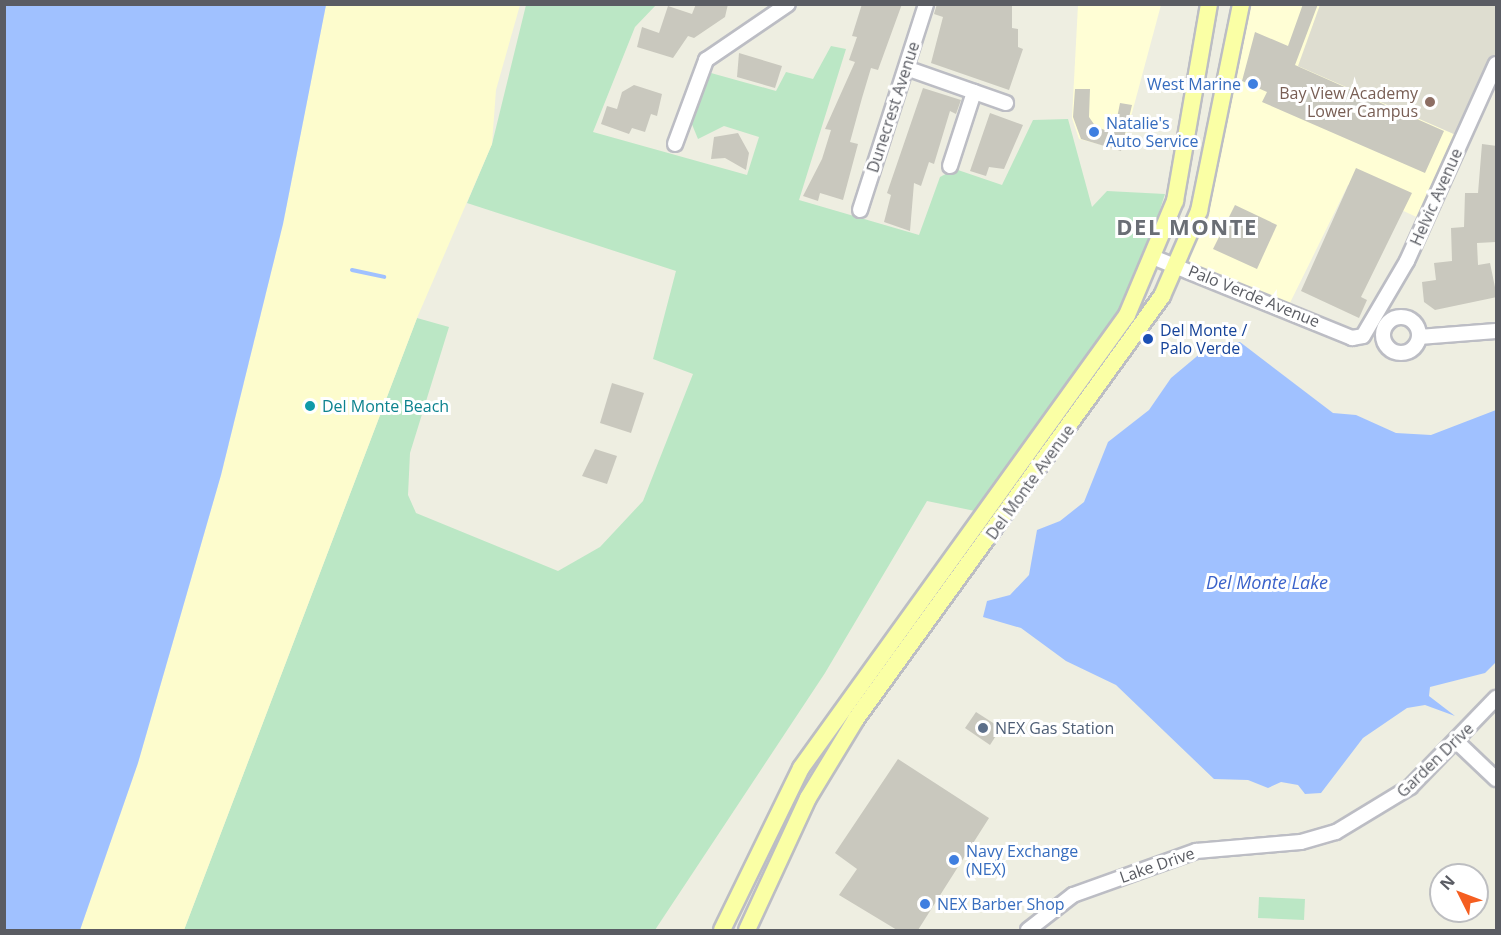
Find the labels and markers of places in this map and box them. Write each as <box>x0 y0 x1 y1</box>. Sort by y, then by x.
place label: West Marine <box>1147 74 1241 94</box>
marker: West Marine <box>1246 77 1260 91</box>
place label: Bay View Academy Lower Campus <box>1279 83 1418 121</box>
marker: Bay View Academy Lower Campus <box>1423 95 1437 109</box>
place label: Natalie's Auto Service <box>1106 113 1198 151</box>
marker: Natalie's Auto Service <box>1087 125 1101 139</box>
place label: Del Monte / Palo Verde <box>1160 320 1247 358</box>
marker: Del Monte / Palo Verde <box>1141 332 1155 346</box>
place label: Del Monte Beach <box>322 396 449 416</box>
marker: Del Monte Beach <box>303 399 317 413</box>
place label: NEX Gas Station <box>995 718 1114 738</box>
marker: NEX Gas Station <box>976 721 990 735</box>
place label: Navy Exchange (NEX) <box>966 841 1078 879</box>
marker: Navy Exchange (NEX) <box>947 853 961 867</box>
place label: NEX Barber Shop <box>937 894 1065 914</box>
marker: NEX Barber Shop <box>918 897 932 911</box>

